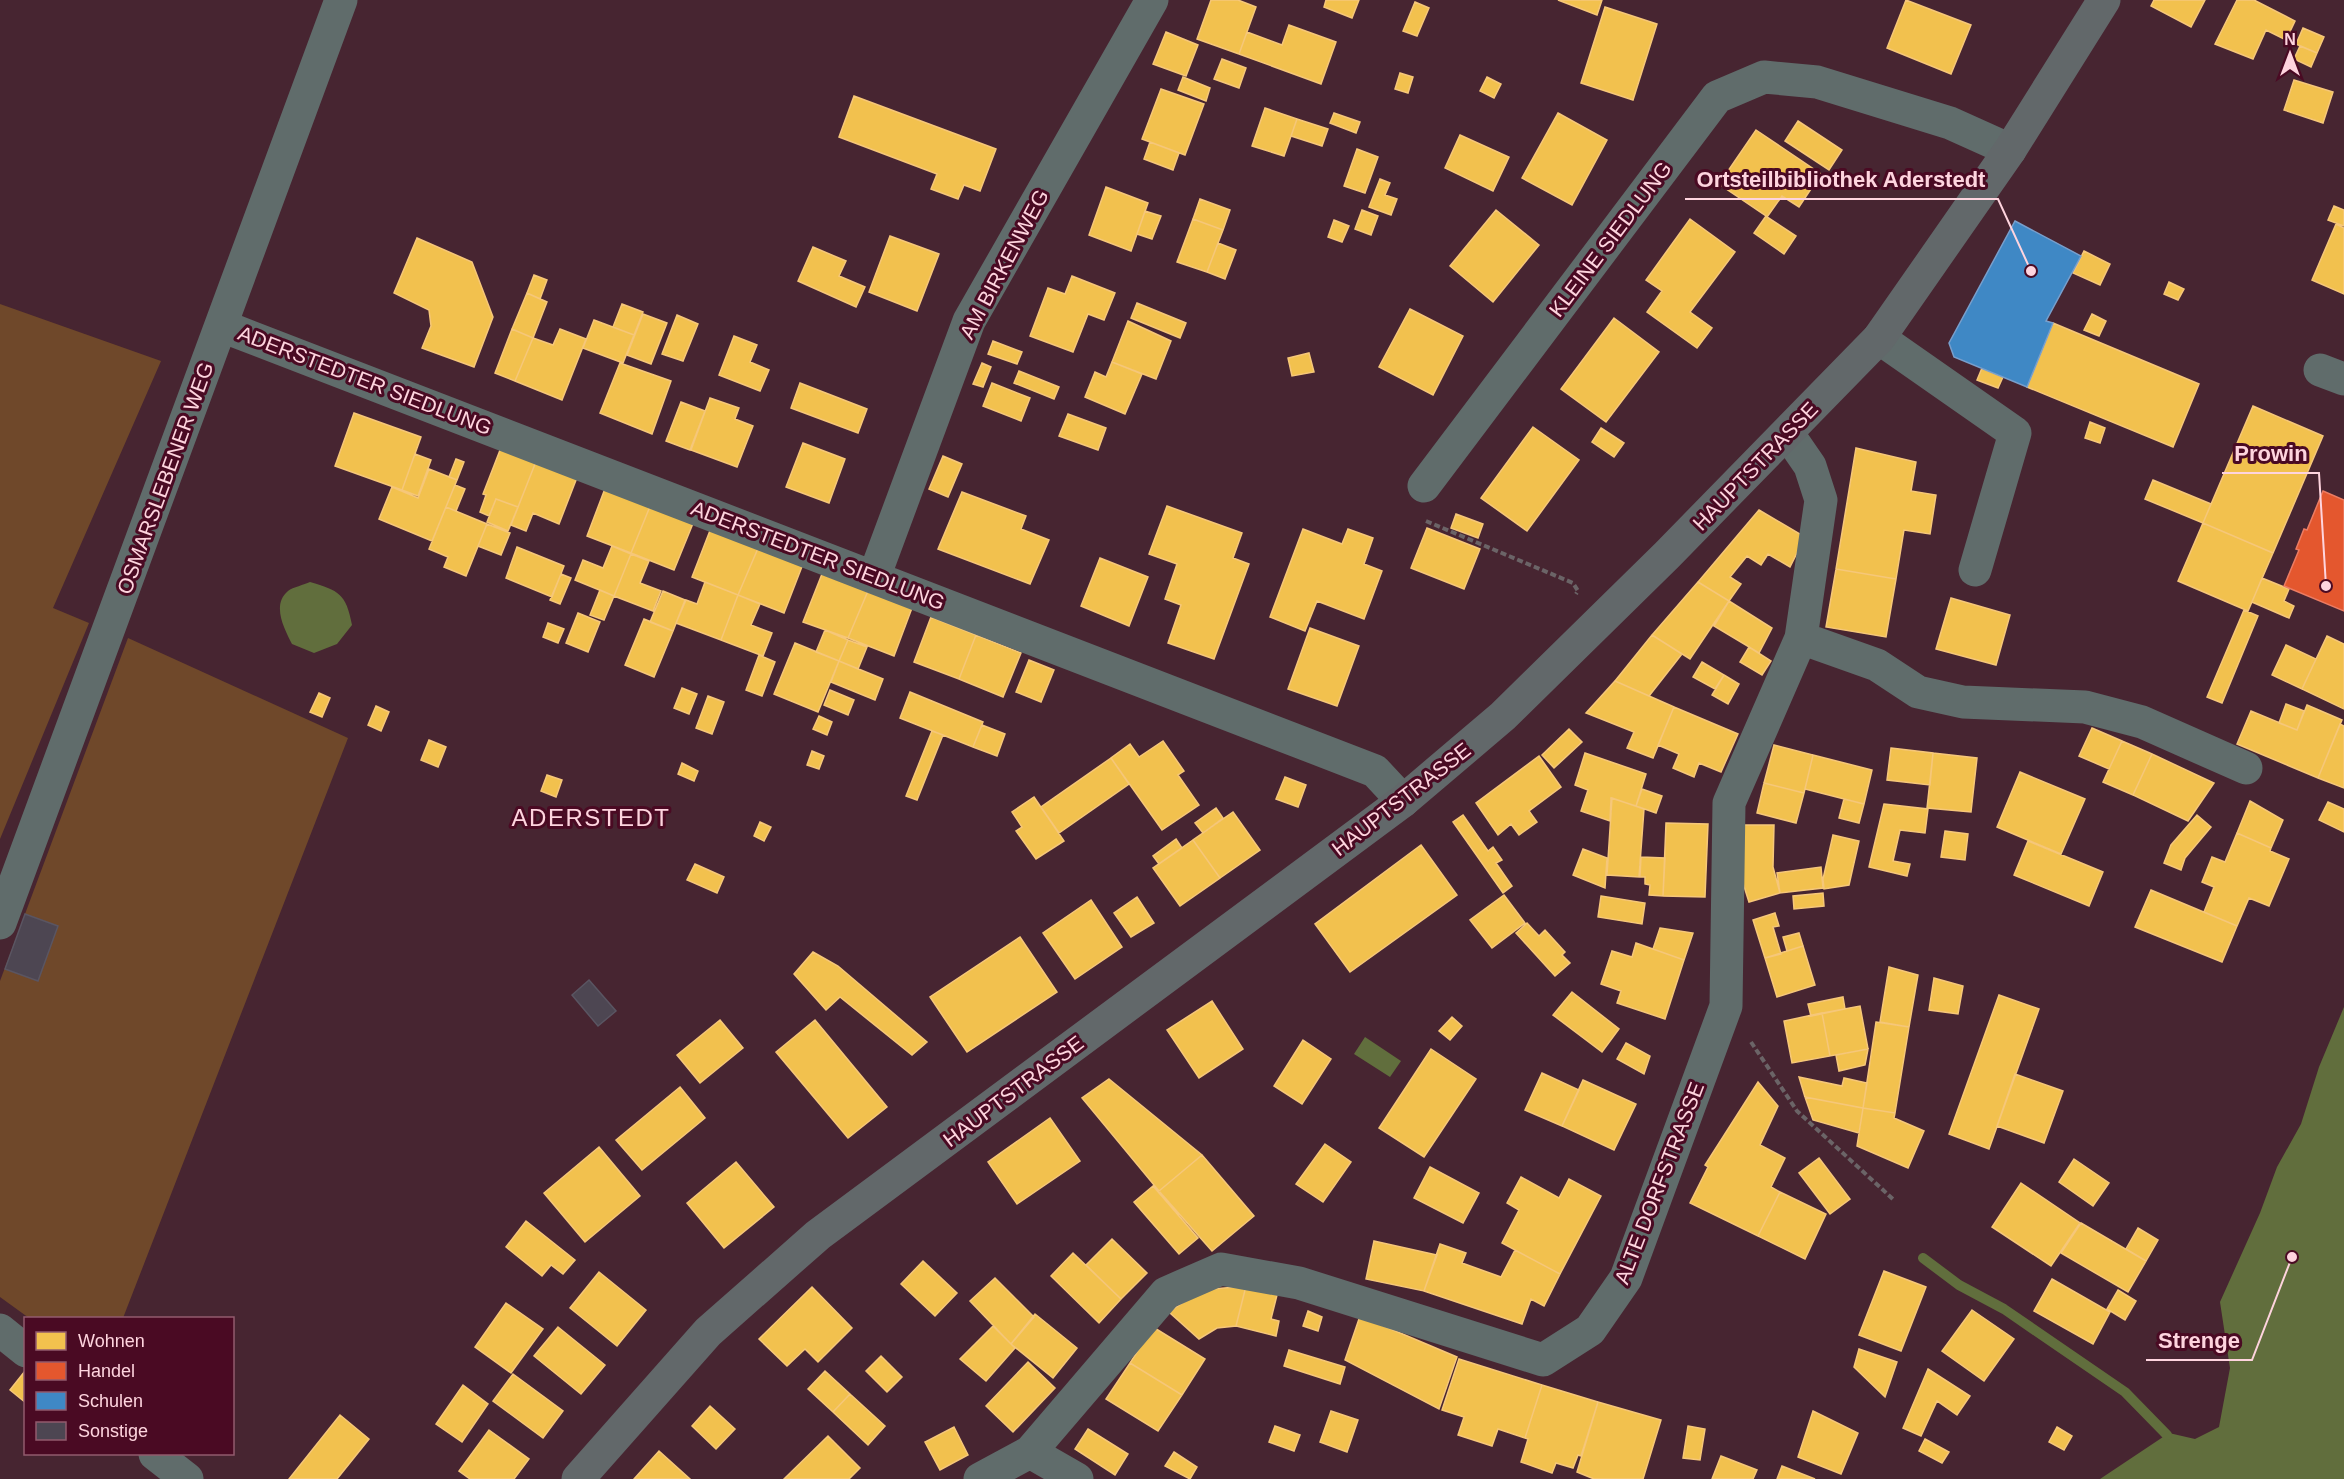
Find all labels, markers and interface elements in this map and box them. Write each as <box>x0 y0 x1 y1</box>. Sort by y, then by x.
north arrow <box>2260 24 2320 84</box>
text: N <box>2284 31 2296 48</box>
street label: KLEINE SIEDLUNG <box>1544 157 1676 321</box>
callout: Ortsteilbibliothek Aderstedt <box>1685 159 1998 199</box>
text: Ortsteilbibliothek Aderstedt <box>1697 167 1986 192</box>
street label: AM BIRKENWEG <box>955 185 1053 343</box>
street label: ADERSTEDTER SIEDLUNG <box>235 321 495 439</box>
street label: OSMARSLEBENER WEG <box>112 359 218 597</box>
street label: HAUPTSTRASSE <box>1688 397 1822 535</box>
callout: Prowin <box>2222 433 2319 473</box>
text: Prowin <box>2234 441 2308 466</box>
street label: ADERSTEDTER SIEDLUNG <box>688 496 948 614</box>
street label: HAUPTSTRASSE <box>1327 738 1475 860</box>
district label: ADERSTEDT <box>512 804 670 831</box>
street label: HAUPTSTRASSE <box>939 1031 1087 1151</box>
street label: ALTE DORFSTRASSE <box>1610 1079 1708 1287</box>
legend <box>24 1317 234 1455</box>
callout: Strenge <box>2146 1320 2252 1360</box>
text: Strenge <box>2158 1328 2240 1353</box>
text: Wohnen <box>78 1331 145 1351</box>
text: Handel <box>78 1361 135 1381</box>
text: Schulen <box>78 1391 143 1411</box>
text: Sonstige <box>78 1421 148 1441</box>

